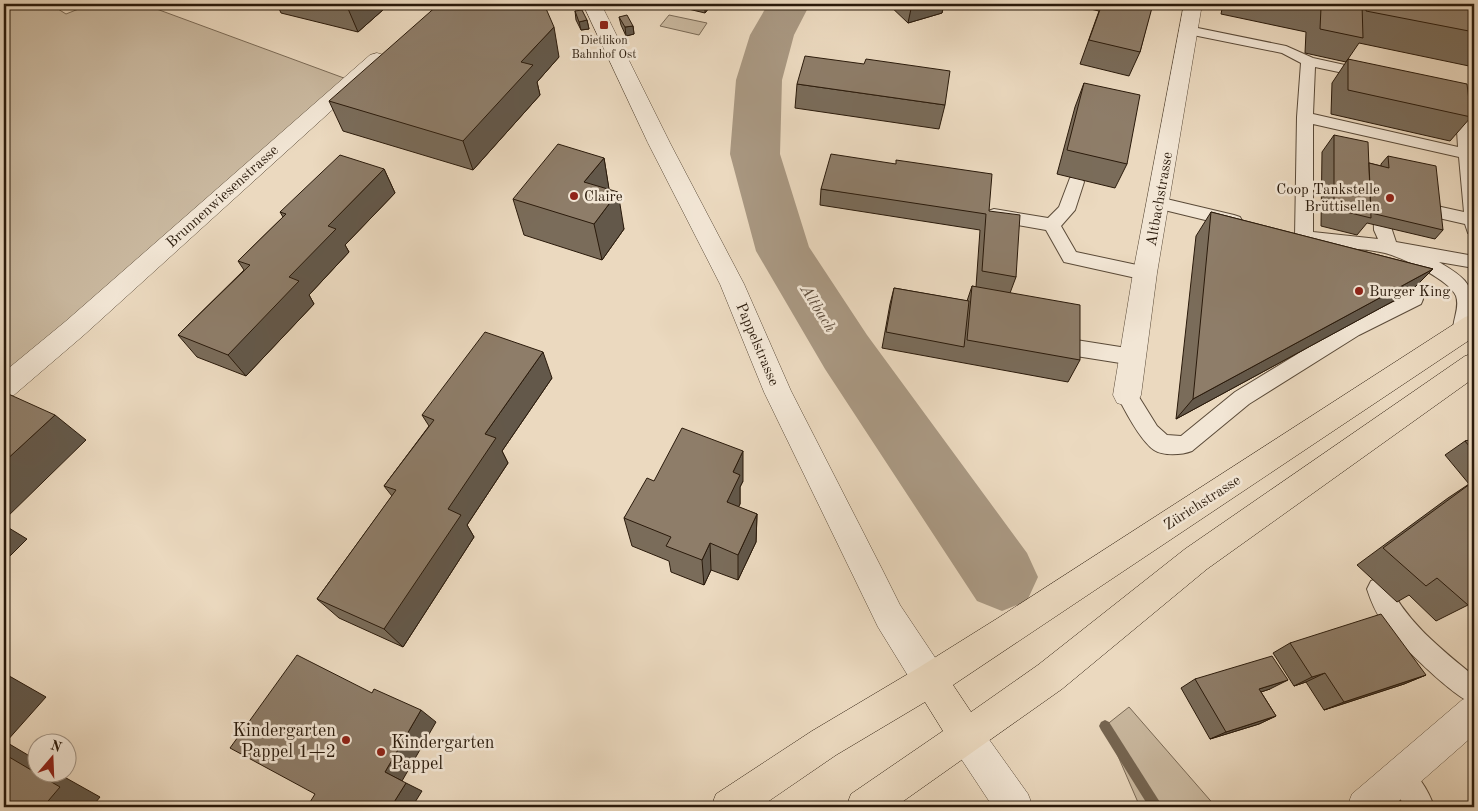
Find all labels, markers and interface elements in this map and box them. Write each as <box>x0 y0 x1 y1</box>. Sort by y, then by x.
marker: Dietlikon Bahnhof Ost <box>598 19 610 31</box>
place label: Dietlikon Bahnhof Ost <box>572 35 636 61</box>
street label: Brunnenwiesenstrasse <box>164 143 282 251</box>
street label: Altbachstrasse <box>1145 151 1176 248</box>
place label: Coop Tankstelle Brüttisellen <box>1276 183 1380 215</box>
marker: Claire <box>568 190 580 202</box>
place label: Claire <box>584 190 623 205</box>
marker: Coop Tankstelle Brüttisellen <box>1384 192 1396 204</box>
water label: Altbach <box>796 282 838 336</box>
marker: Burger King <box>1353 285 1365 297</box>
place label: Burger King <box>1369 285 1450 300</box>
street label: Pappelstrasse <box>732 301 781 388</box>
street label: Zürichstrasse <box>1162 473 1244 533</box>
place label: Kindergarten Pappel 1+2 <box>232 722 336 761</box>
north arrow <box>28 734 78 784</box>
marker: Kindergarten Pappel 1+2 <box>340 734 352 746</box>
place label: Kindergarten Pappel <box>391 734 495 773</box>
text: N <box>49 738 64 755</box>
marker: Kindergarten Pappel <box>375 746 387 758</box>

